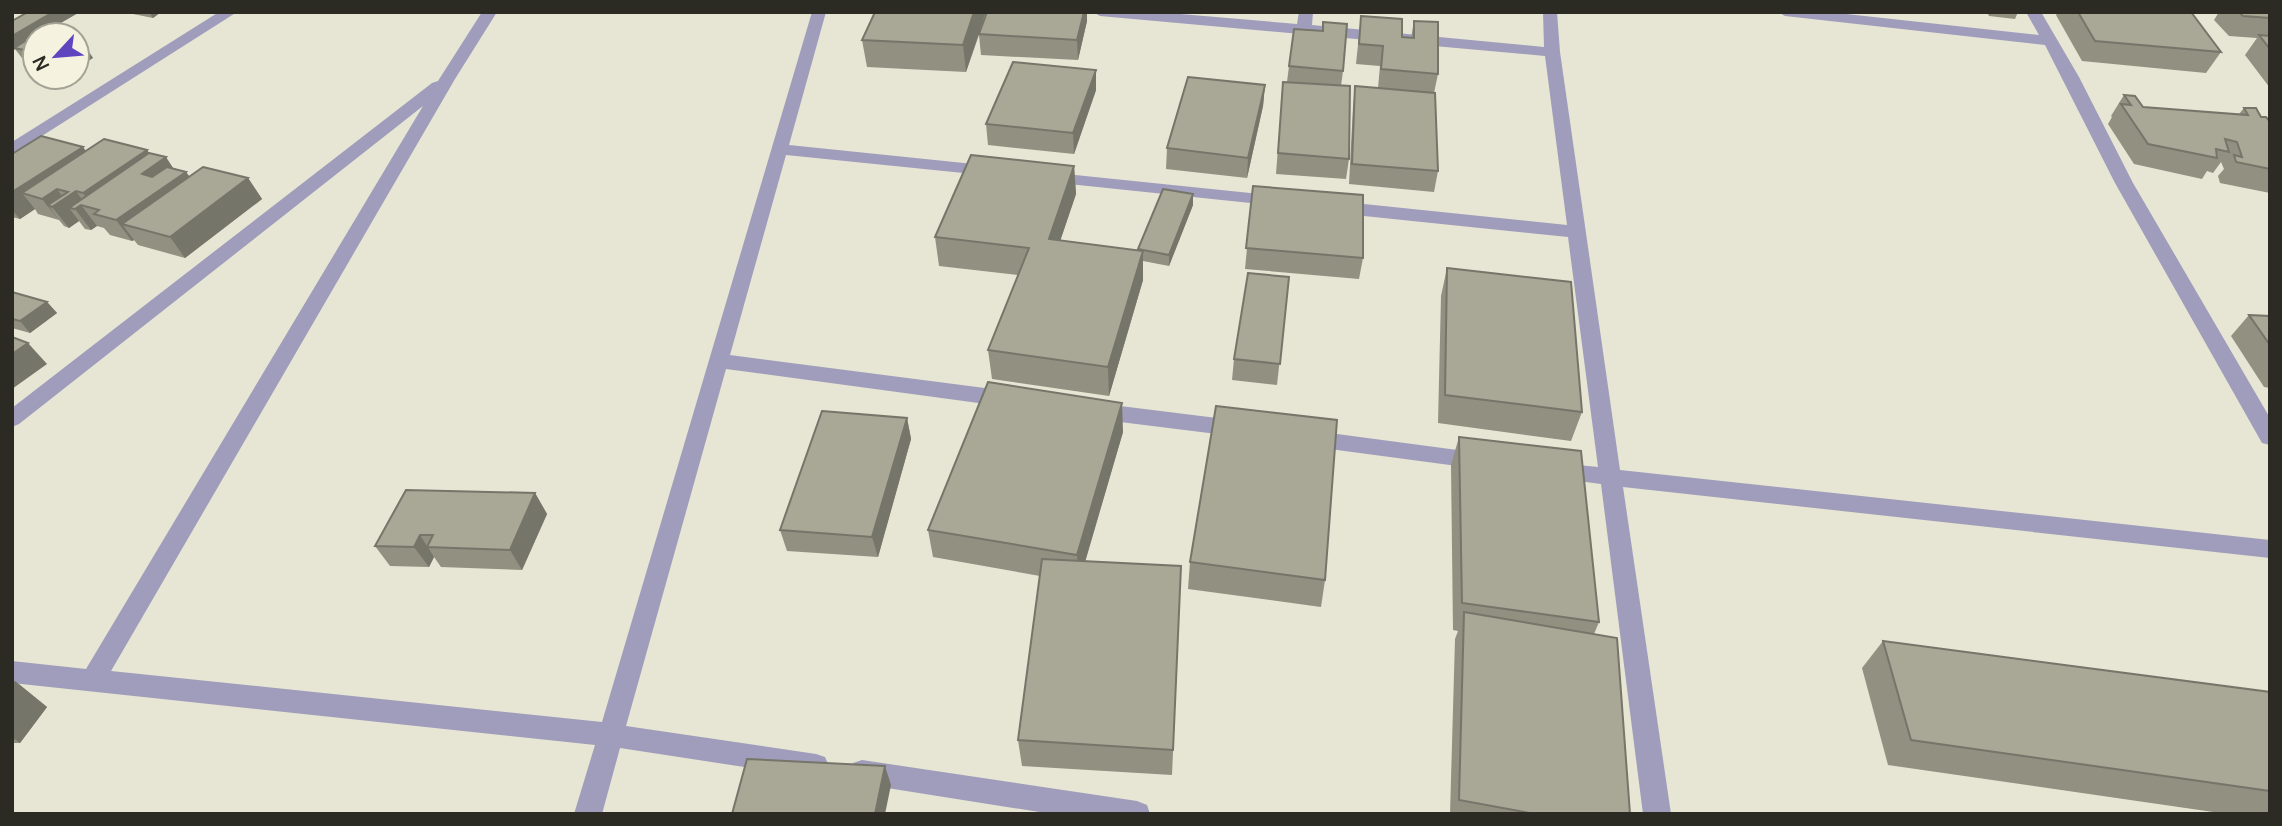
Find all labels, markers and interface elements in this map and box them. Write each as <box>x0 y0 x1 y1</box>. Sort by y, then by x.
north arrow <box>21 21 91 91</box>
text: N <box>26 52 55 75</box>

